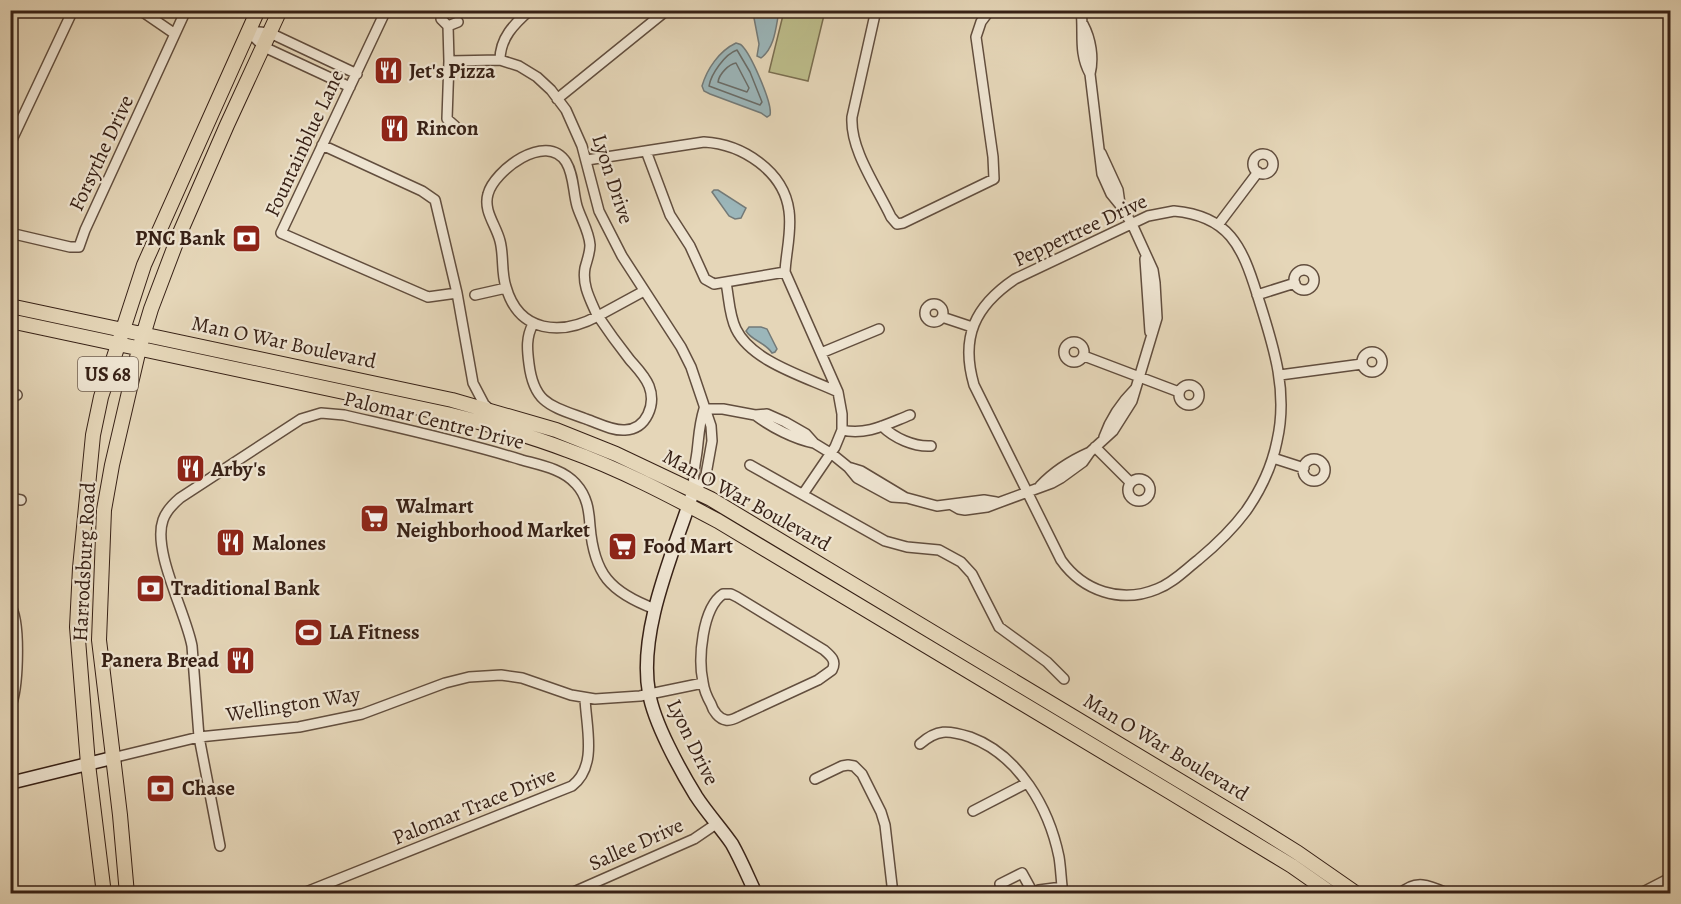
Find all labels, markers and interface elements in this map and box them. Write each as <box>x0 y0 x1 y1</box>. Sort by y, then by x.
restaurant icon: Jet's Pizza <box>372 55 404 87</box>
place label: Jet's Pizza <box>409 57 496 85</box>
street label: Fountainblue Lane <box>258 65 350 221</box>
street label: Forsythe Drive <box>62 90 140 216</box>
restaurant icon: Rincon <box>379 112 411 144</box>
place label: Rincon <box>416 114 479 142</box>
street label: Lyon Drive <box>585 131 641 227</box>
street label: Peppertree Drive <box>1009 187 1151 273</box>
bank icon: PNC Bank <box>230 222 262 254</box>
place label: PNC Bank <box>135 224 225 252</box>
street label: Man O War Boulevard <box>189 309 380 375</box>
road number: US 68 <box>78 357 138 391</box>
street label: Palomar Centre Drive <box>341 384 527 456</box>
street label: Man O War Boulevard <box>658 442 837 558</box>
restaurant icon: Arby's <box>174 453 206 485</box>
place label: Arby's <box>210 455 266 483</box>
street label: Harrodsburg Road <box>66 481 102 642</box>
place label: Walmart Neighborhood Market <box>395 492 590 544</box>
supermarket icon: Walmart Neighborhood Market <box>359 502 391 534</box>
restaurant icon: Malones <box>215 527 247 559</box>
place label: Malones <box>252 529 326 557</box>
supermarket icon: Food Mart <box>606 530 638 562</box>
place label: Food Mart <box>643 532 733 560</box>
bank icon: Traditional Bank <box>134 572 166 604</box>
place label: Traditional Bank <box>171 574 320 602</box>
sports icon: LA Fitness <box>292 616 324 648</box>
place label: LA Fitness <box>329 618 420 646</box>
restaurant icon: Panera Bread <box>224 644 256 676</box>
place label: Panera Bread <box>101 646 220 674</box>
street label: Wellington Way <box>223 679 363 729</box>
street label: Man O War Boulevard <box>1078 687 1254 808</box>
street label: Lyon Drive <box>660 694 726 790</box>
street label: Palomar Trace Drive <box>388 760 560 852</box>
bank icon: Chase <box>145 772 177 804</box>
place label: Chase <box>182 774 235 802</box>
street label: Sallee Drive <box>584 811 688 877</box>

